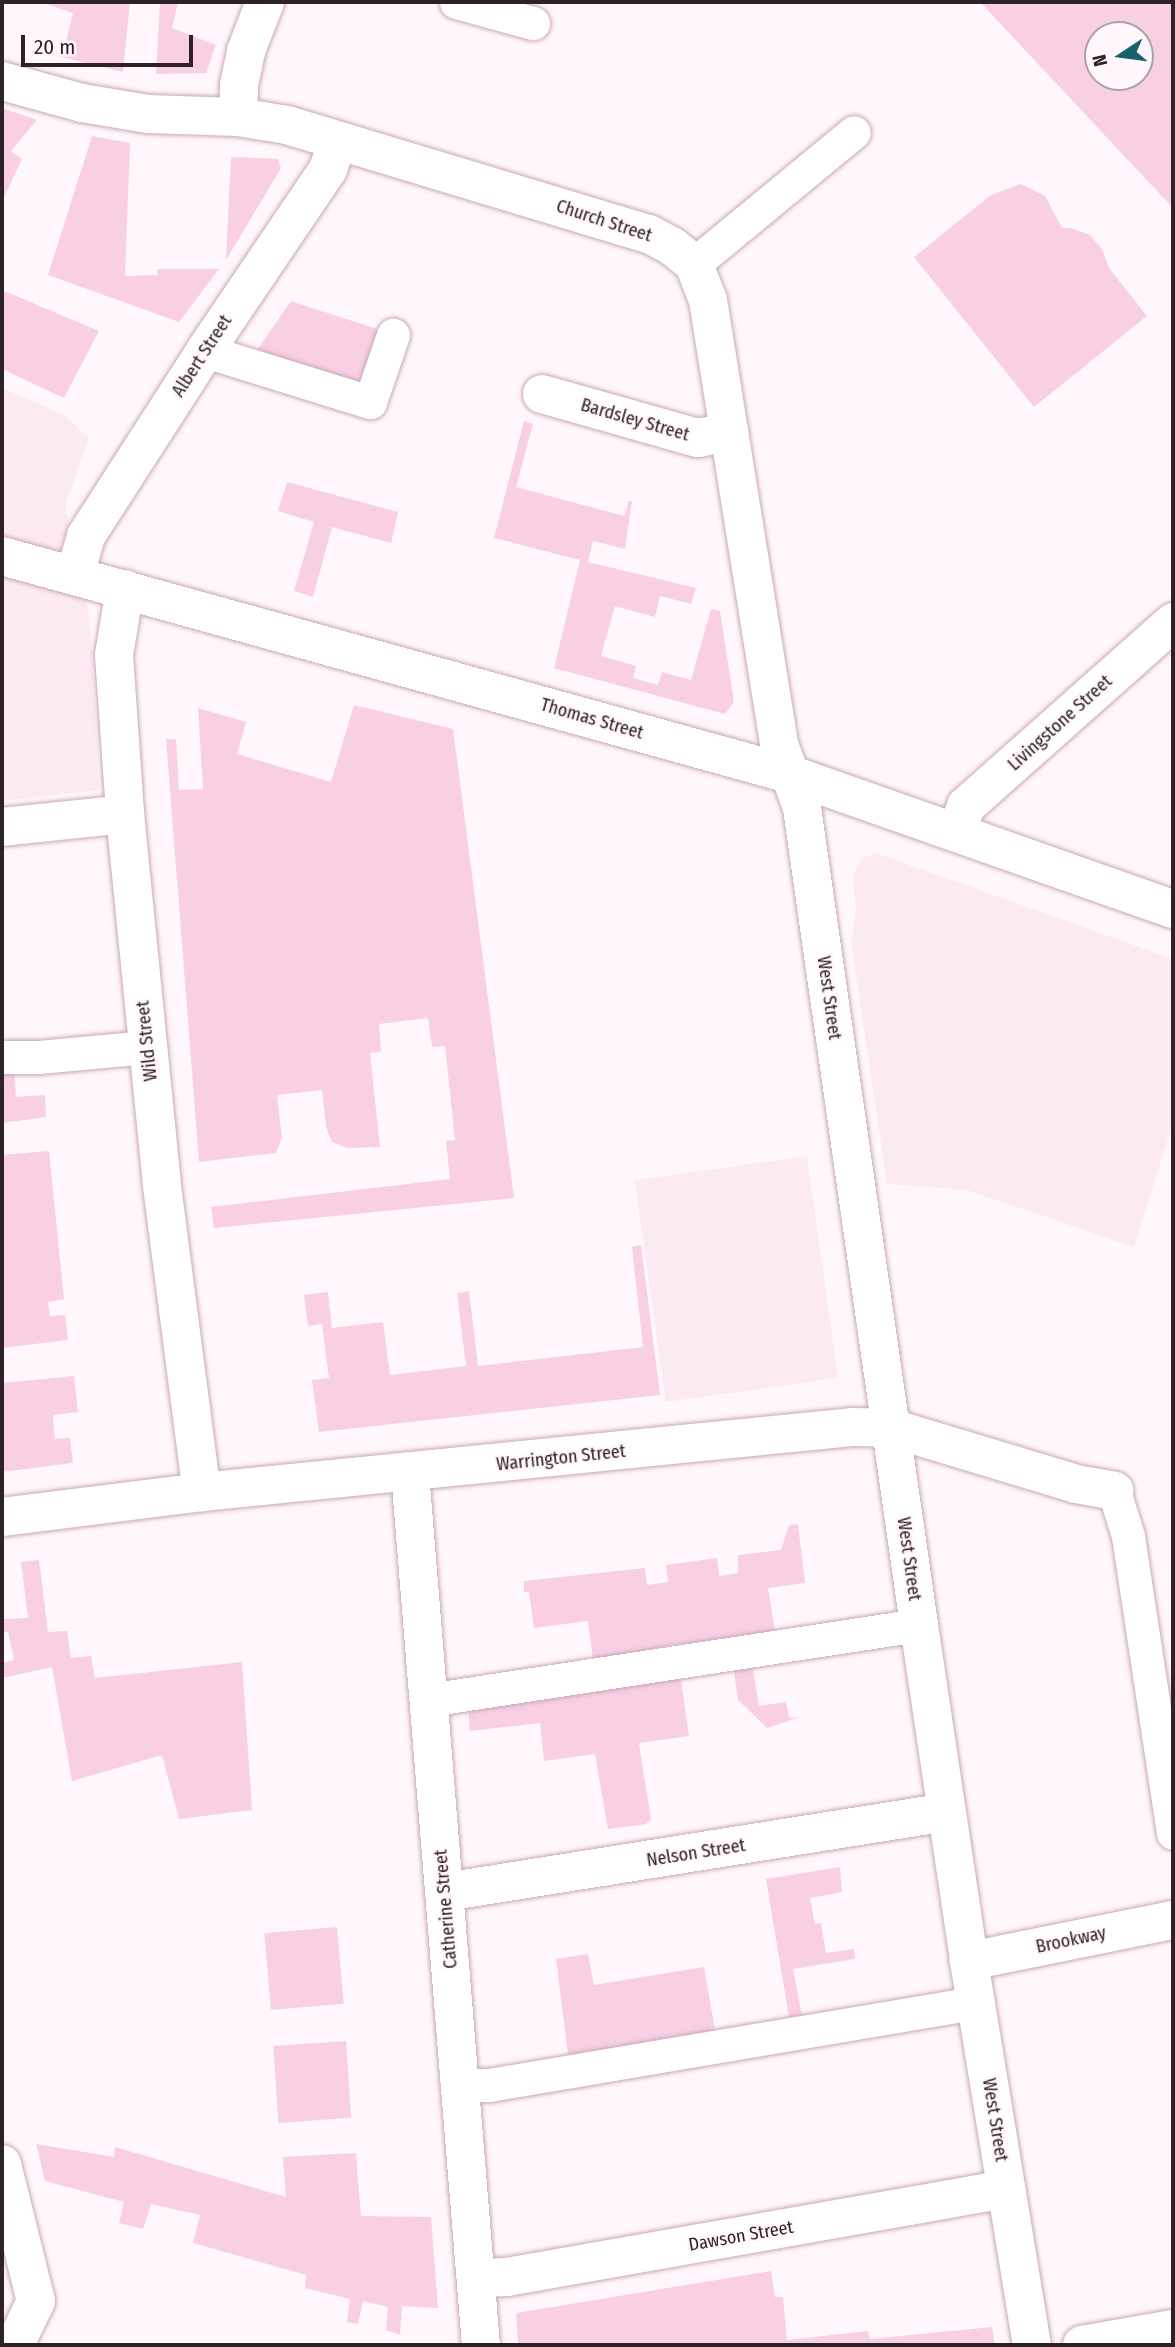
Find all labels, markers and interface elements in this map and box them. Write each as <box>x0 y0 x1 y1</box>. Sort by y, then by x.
scale bar <box>24 21 196 65</box>
north arrow <box>1084 21 1154 91</box>
text: 20 m <box>34 34 75 60</box>
text: N <box>1088 52 1112 69</box>
street label: Church Street <box>553 195 655 247</box>
street label: Albert Street <box>168 311 236 401</box>
street label: Bardsley Street <box>578 394 692 446</box>
street label: Livingstone Street <box>1004 671 1116 775</box>
street label: Thomas Street <box>538 694 646 744</box>
street label: West Street <box>812 955 846 1041</box>
street label: Wild Street <box>132 1000 162 1082</box>
street label: Warrington Street <box>495 1440 627 1476</box>
street label: West Street <box>892 1516 926 1602</box>
street label: Nelson Street <box>645 1835 747 1871</box>
street label: Catherine Street <box>430 1848 462 1970</box>
street label: Brookway <box>1034 1922 1108 1958</box>
street label: West Street <box>978 2077 1012 2163</box>
street label: Dawson Street <box>687 2216 795 2256</box>

